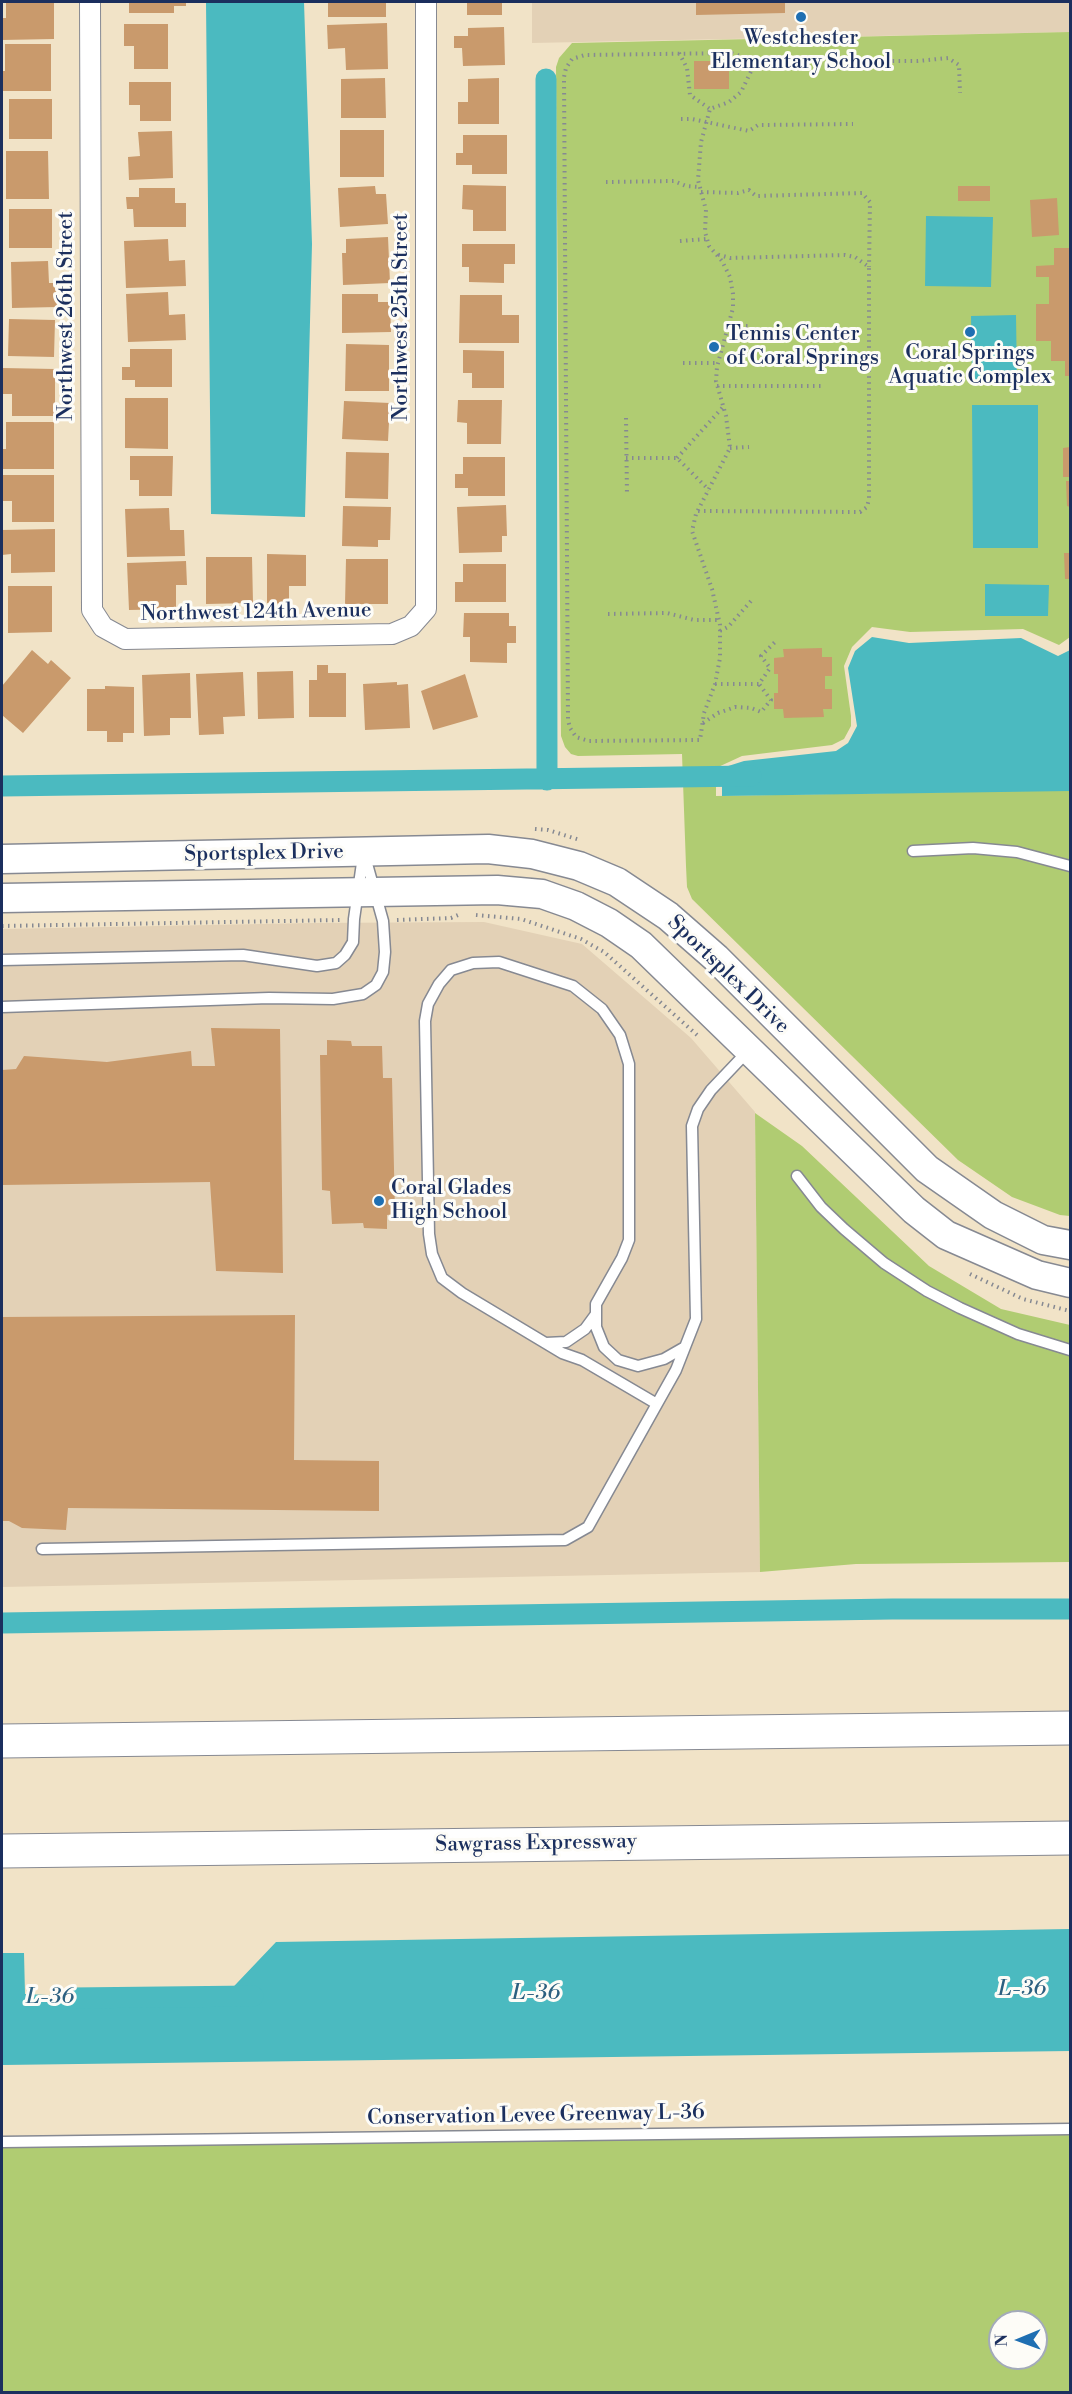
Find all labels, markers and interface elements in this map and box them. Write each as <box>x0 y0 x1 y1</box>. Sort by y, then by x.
marker: Westchester Elementary School <box>794 10 808 24</box>
place label: Westchester Elementary School <box>711 26 891 76</box>
street label: Northwest 26th Street <box>54 211 80 421</box>
street label: Northwest 25th Street <box>389 213 415 421</box>
place label: Tennis Center of Coral Springs <box>726 322 879 372</box>
marker: Coral Springs Aquatic Complex <box>963 325 977 339</box>
marker: Tennis Center of Coral Springs <box>707 340 721 354</box>
place label: Coral Springs Aquatic Complex <box>889 341 1051 391</box>
street label: Northwest 124th Avenue <box>140 598 372 628</box>
street label: Sportsplex Drive <box>184 840 344 868</box>
street label: Sportsplex Drive <box>662 911 794 1039</box>
place label: Coral Glades High School <box>391 1176 511 1226</box>
marker: Coral Glades High School <box>372 1194 386 1208</box>
street label: Sawgrass Expressway <box>435 1830 637 1858</box>
water label: L-36 <box>998 1977 1046 2003</box>
water label: L-36 <box>512 1981 560 2007</box>
water label: L-36 <box>26 1985 74 2011</box>
street label: Conservation Levee Greenway L-36 <box>367 2100 705 2132</box>
north arrow <box>988 2310 1048 2370</box>
text: N <box>992 2334 1012 2347</box>

